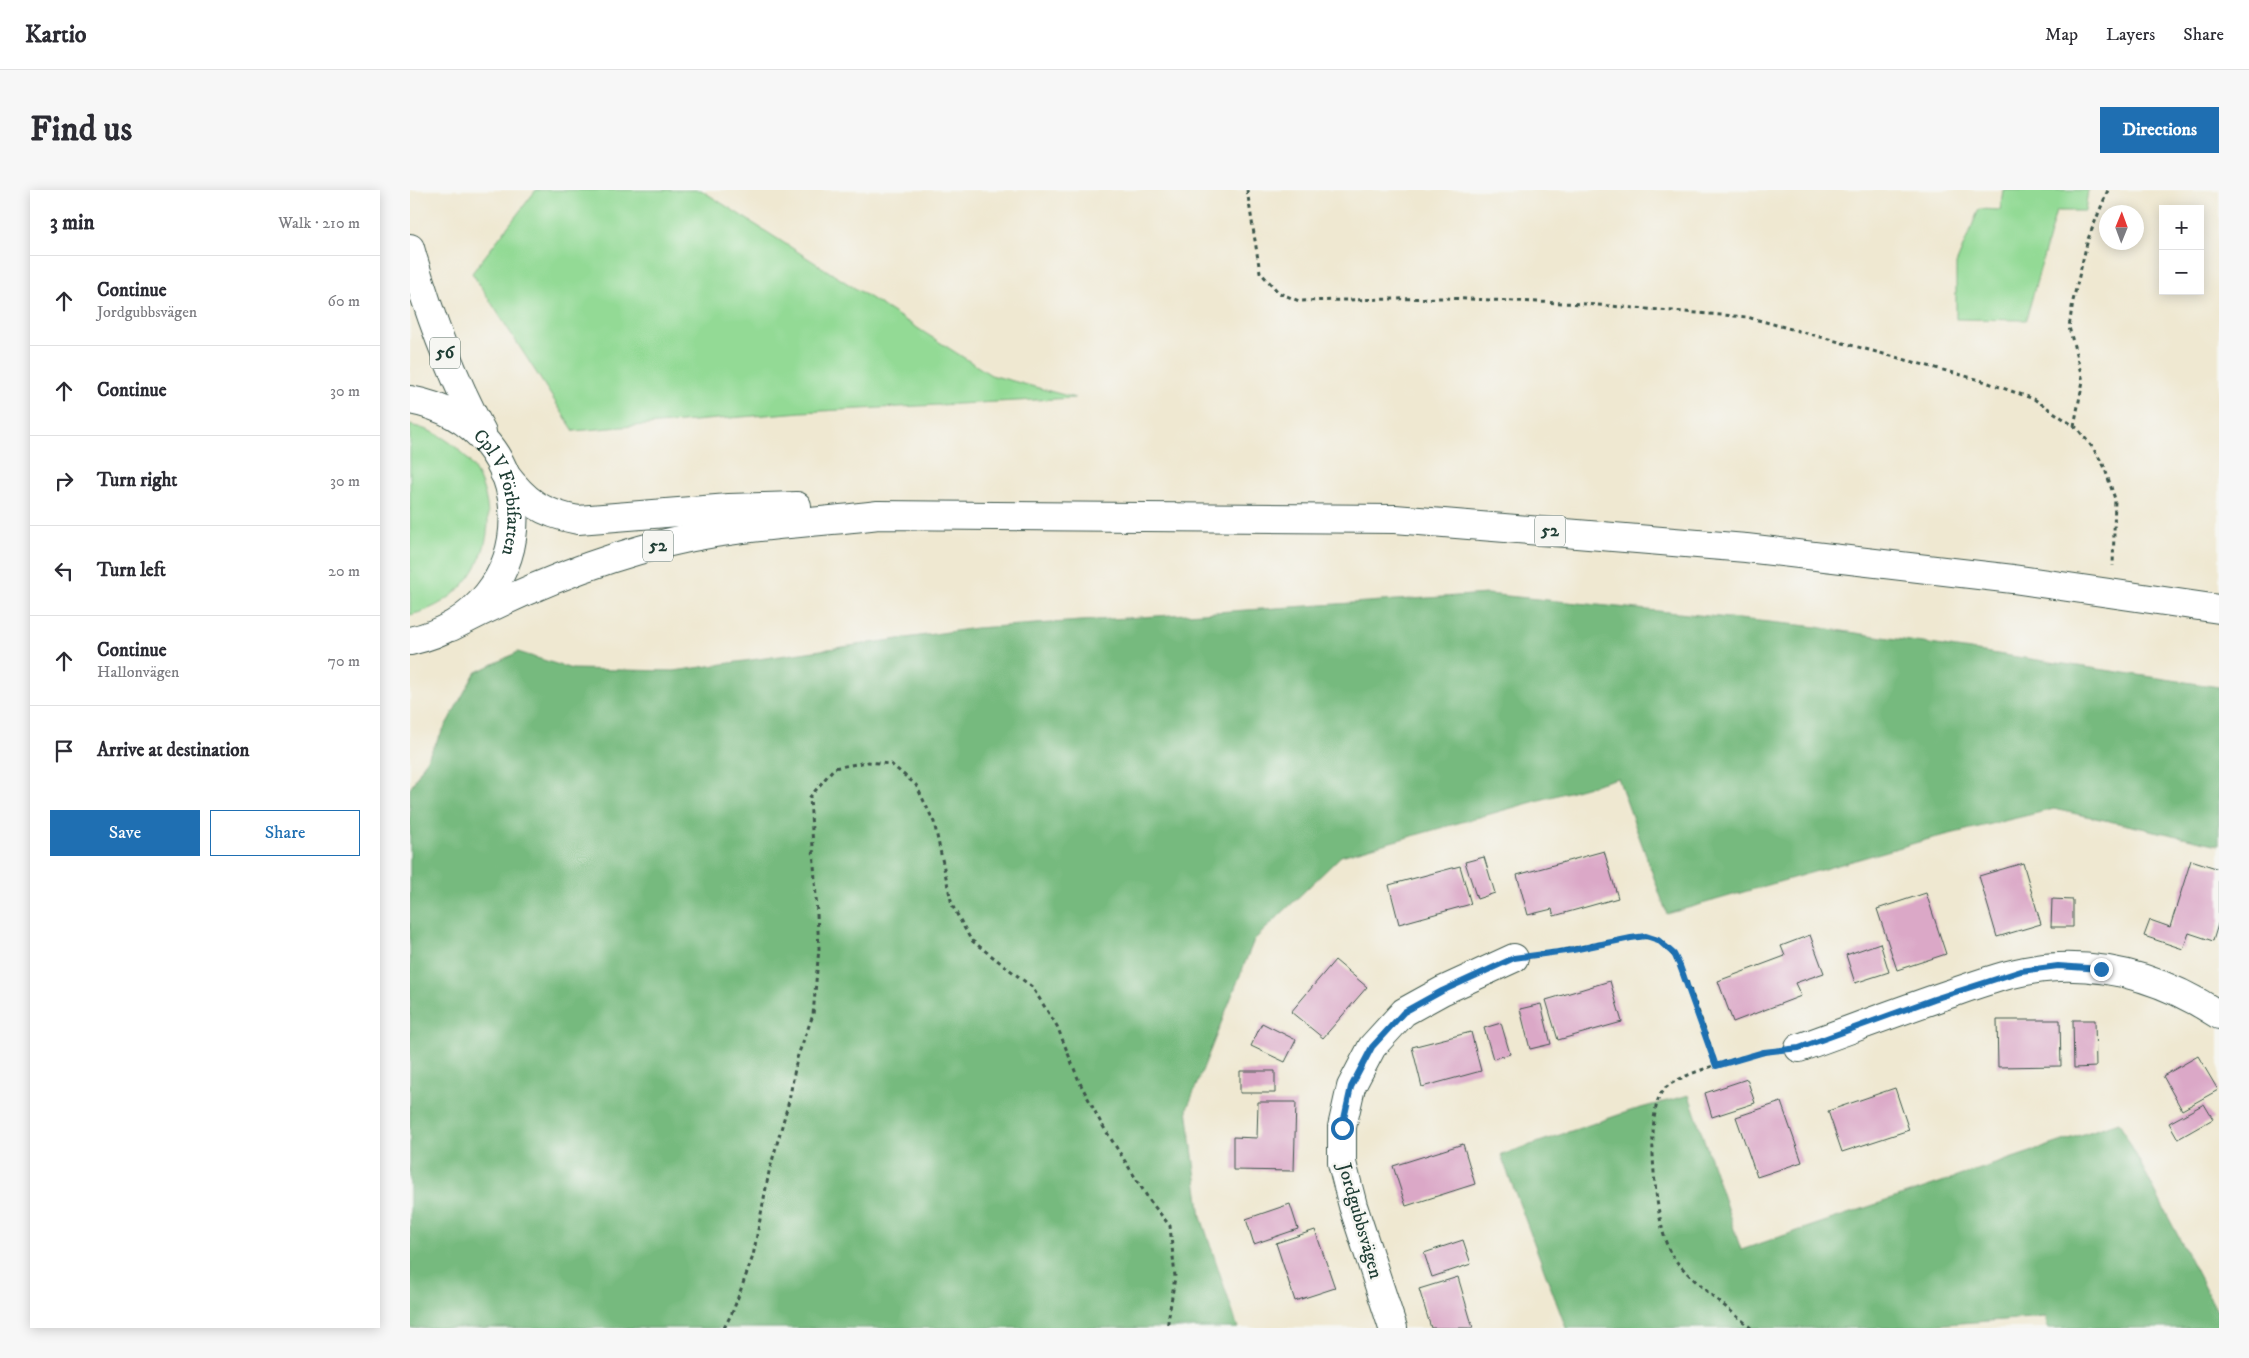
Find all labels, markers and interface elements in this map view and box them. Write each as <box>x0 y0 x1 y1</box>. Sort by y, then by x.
text: Kartio <box>25 20 87 50</box>
text: Map <box>2045 24 2078 46</box>
text: Layers <box>2106 24 2155 46</box>
text: Share <box>2183 24 2224 46</box>
button: Directions <box>2100 107 2219 153</box>
text: Find us <box>30 108 132 152</box>
north arrow <box>2099 205 2144 250</box>
map controls <box>2159 205 2204 295</box>
button: + <box>2159 205 2204 250</box>
text: 3 min <box>50 210 95 236</box>
text: Walk · 210 m <box>278 213 360 233</box>
button: − <box>2159 250 2204 295</box>
text: Continue <box>97 279 167 302</box>
icon: ahead <box>50 287 78 315</box>
text: 60 m <box>328 291 360 311</box>
text: Jordgubbsvägen <box>97 302 197 322</box>
road number: 56 <box>430 338 460 368</box>
icon: ahead <box>50 377 78 405</box>
text: Continue <box>97 379 167 402</box>
text: 30 m <box>330 381 360 401</box>
street label: Cpl V Förbifarten <box>468 424 525 559</box>
icon: right <box>50 467 78 495</box>
text: Turn right <box>97 469 177 492</box>
text: 30 m <box>330 471 360 491</box>
road number: 52 <box>1535 516 1565 546</box>
road number: 52 <box>643 531 673 562</box>
icon: left <box>50 557 78 585</box>
text: Turn left <box>97 559 166 582</box>
text: 20 m <box>328 561 360 581</box>
text: Continue <box>97 639 167 662</box>
icon: ahead <box>50 647 78 675</box>
text: 70 m <box>328 651 360 671</box>
text: Hallonvägen <box>97 662 179 682</box>
icon: arrive <box>50 737 78 765</box>
text: Arrive at destination <box>97 739 249 762</box>
button: Save <box>50 810 200 856</box>
button: Share <box>210 810 360 856</box>
route end <box>2090 958 2113 981</box>
route start <box>1331 1117 1354 1140</box>
street label: Jordgubbsvägen <box>1332 1159 1387 1281</box>

